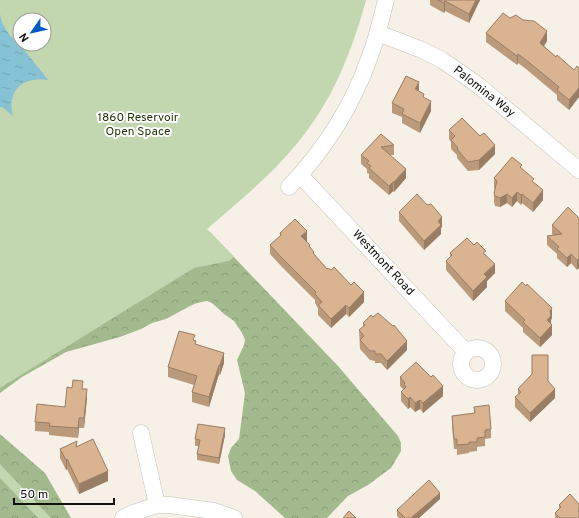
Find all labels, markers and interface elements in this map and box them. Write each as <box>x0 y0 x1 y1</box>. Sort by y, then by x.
north arrow <box>12 12 52 52</box>
text: N <box>17 30 33 44</box>
street label: Palomina Way <box>450 63 518 121</box>
park label: 1860 Reservoir Open Space <box>98 110 179 140</box>
street label: Westmont Road <box>348 227 418 299</box>
scale bar <box>14 480 114 506</box>
text: 50 m <box>20 487 48 503</box>

